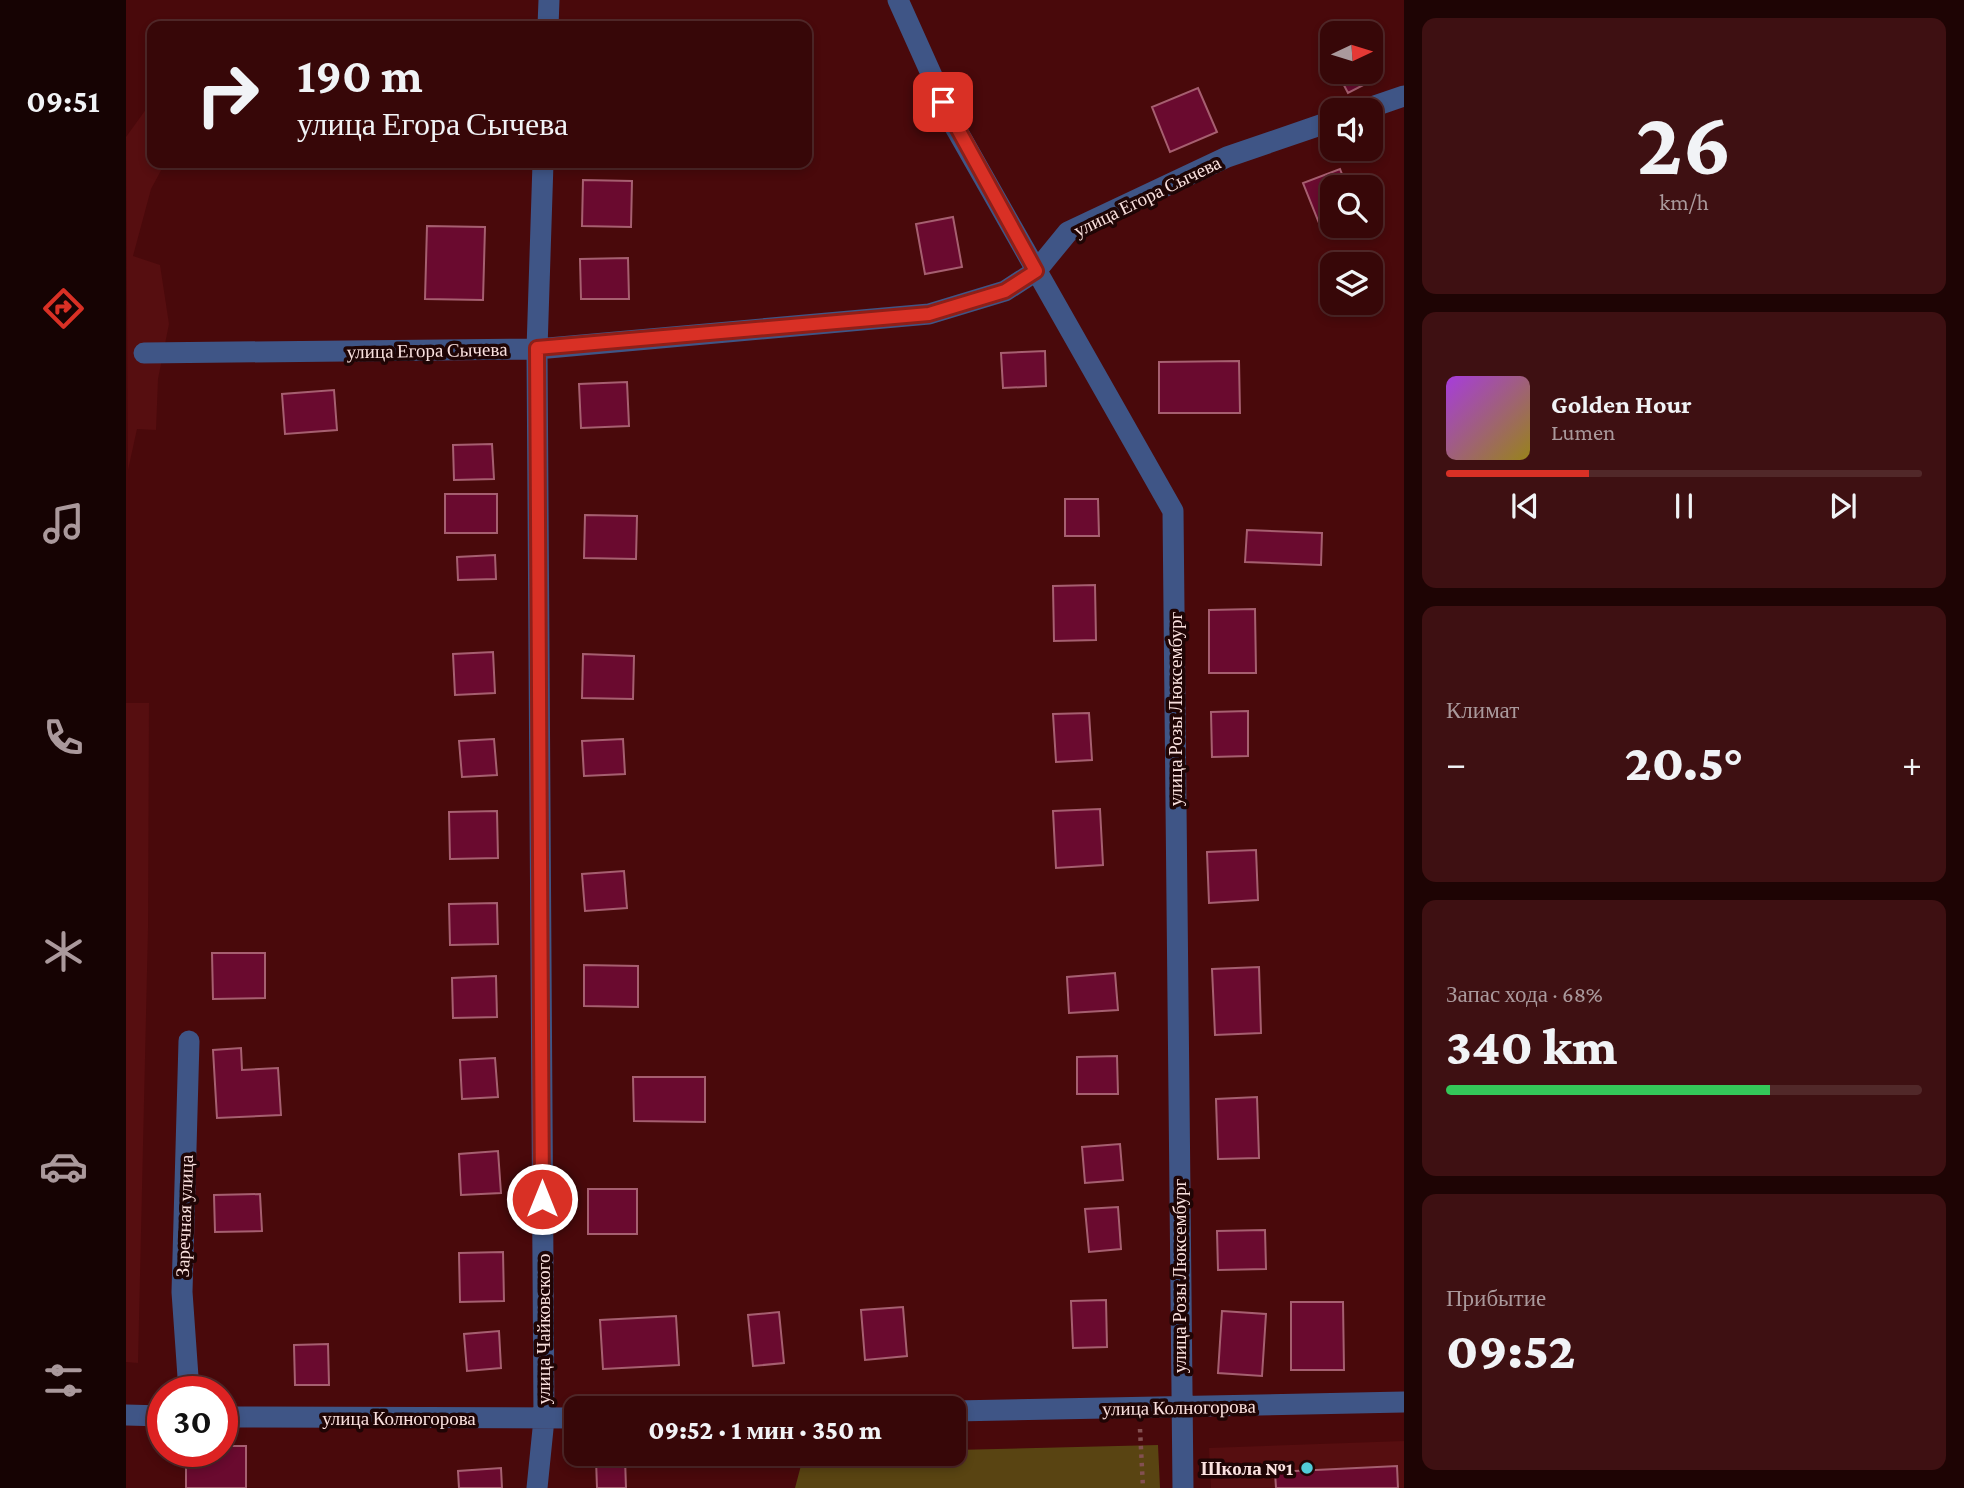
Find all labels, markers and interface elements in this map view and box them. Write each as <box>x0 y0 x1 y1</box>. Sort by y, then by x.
north arrow <box>1320 21 1382 84</box>
map controls <box>1320 21 1383 315</box>
text: 190 m <box>297 48 423 103</box>
icon: right <box>182 49 273 140</box>
pin <box>913 72 973 132</box>
text: 09:51 <box>26 83 100 119</box>
icon: arrive <box>924 83 962 121</box>
text: 26 <box>1636 92 1732 194</box>
button: sound <box>1320 98 1383 161</box>
text: улица Егора Сычева <box>297 106 568 142</box>
street label: улица Егора Сычева <box>1070 151 1225 241</box>
button: search <box>1320 175 1383 238</box>
text: km/h <box>1659 189 1709 215</box>
button: layers <box>1320 252 1383 315</box>
icon: directions <box>39 284 88 333</box>
street label: улица Егора Сычева <box>346 339 508 362</box>
text: Golden Hour <box>1551 390 1692 419</box>
text: Lumen <box>1551 419 1615 445</box>
icon: previous <box>1506 487 1544 525</box>
icon: pause <box>1665 487 1703 525</box>
icon: next <box>1824 487 1862 525</box>
icon: music <box>39 499 88 548</box>
street label: улица Розы Люксембург <box>1165 611 1186 806</box>
text: Климат <box>1446 697 1519 723</box>
icon: phone <box>39 713 88 762</box>
text: 20.5° <box>1624 733 1744 791</box>
text: − <box>1446 742 1466 784</box>
text: + <box>1902 742 1922 784</box>
icon: climate <box>39 927 88 976</box>
text: Запас хода · 68% <box>1446 981 1603 1007</box>
text: 340 km <box>1446 1017 1617 1075</box>
icon: car <box>39 1142 88 1191</box>
street label: Заречная улица <box>172 1154 197 1278</box>
position arrow <box>505 1162 579 1236</box>
street label: улица Розы Люксембург <box>1169 1178 1190 1373</box>
street label: улица Чайковского <box>533 1253 554 1405</box>
text: Прибытие <box>1446 1285 1546 1311</box>
text: 09:52 <box>1446 1321 1576 1379</box>
icon: filters <box>39 1356 88 1405</box>
speed limit sign: 30 <box>147 1376 238 1467</box>
street label: улица Колногорова <box>1102 1396 1257 1419</box>
street label: улица Колногорова <box>322 1408 476 1429</box>
text: 09:52 · 1 мин · 350 m <box>648 1416 882 1445</box>
place label: Школа №1 <box>1201 1458 1293 1479</box>
marker: Школа №1 <box>1299 1460 1315 1476</box>

